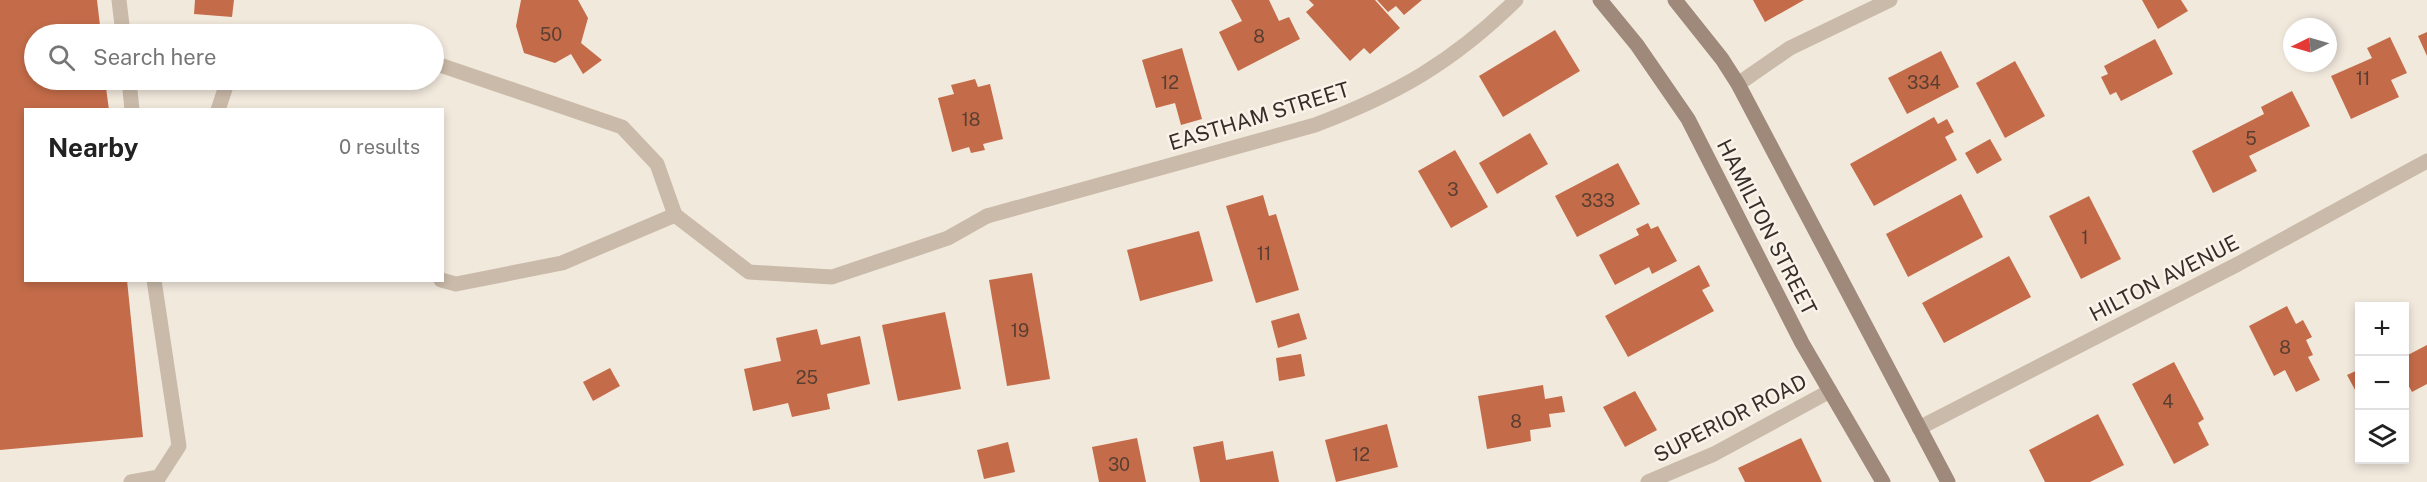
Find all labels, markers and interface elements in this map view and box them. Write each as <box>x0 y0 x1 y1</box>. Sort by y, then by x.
north arrow <box>2283 18 2337 72</box>
search box <box>24 24 444 90</box>
house number: 50 <box>540 24 562 45</box>
house number: 8 <box>1253 26 1265 47</box>
icon: search <box>45 41 78 74</box>
text: Search here <box>93 44 217 70</box>
house number: 11 <box>2356 68 2370 89</box>
house number: 12 <box>1161 72 1179 93</box>
house number: 334 <box>1907 72 1941 93</box>
street label: EASTHAM STREET <box>1166 77 1352 155</box>
house number: 18 <box>962 109 980 130</box>
house number: 5 <box>2245 128 2257 149</box>
text: Nearby <box>48 132 138 163</box>
text: 0 results <box>339 135 420 159</box>
street label: HAMILTON STREET <box>1712 135 1822 319</box>
house number: 3 <box>1447 179 1459 200</box>
house number: 333 <box>1581 190 1615 211</box>
house number: 1 <box>2081 227 2089 248</box>
street label: HILTON AVENUE <box>2085 230 2243 326</box>
house number: 11 <box>1257 243 1271 264</box>
map controls <box>2355 302 2409 464</box>
button: + <box>2355 302 2409 356</box>
house number: 19 <box>1011 320 1029 341</box>
house number: 8 <box>2279 337 2291 358</box>
button: − <box>2355 356 2409 410</box>
house number: 25 <box>796 367 818 388</box>
street label: SUPERIOR ROAD <box>1649 369 1811 467</box>
house number: 4 <box>2162 391 2174 412</box>
button: layers <box>2355 410 2409 464</box>
house number: 8 <box>1510 411 1522 432</box>
house number: 12 <box>1352 444 1370 465</box>
house number: 30 <box>1108 454 1130 475</box>

